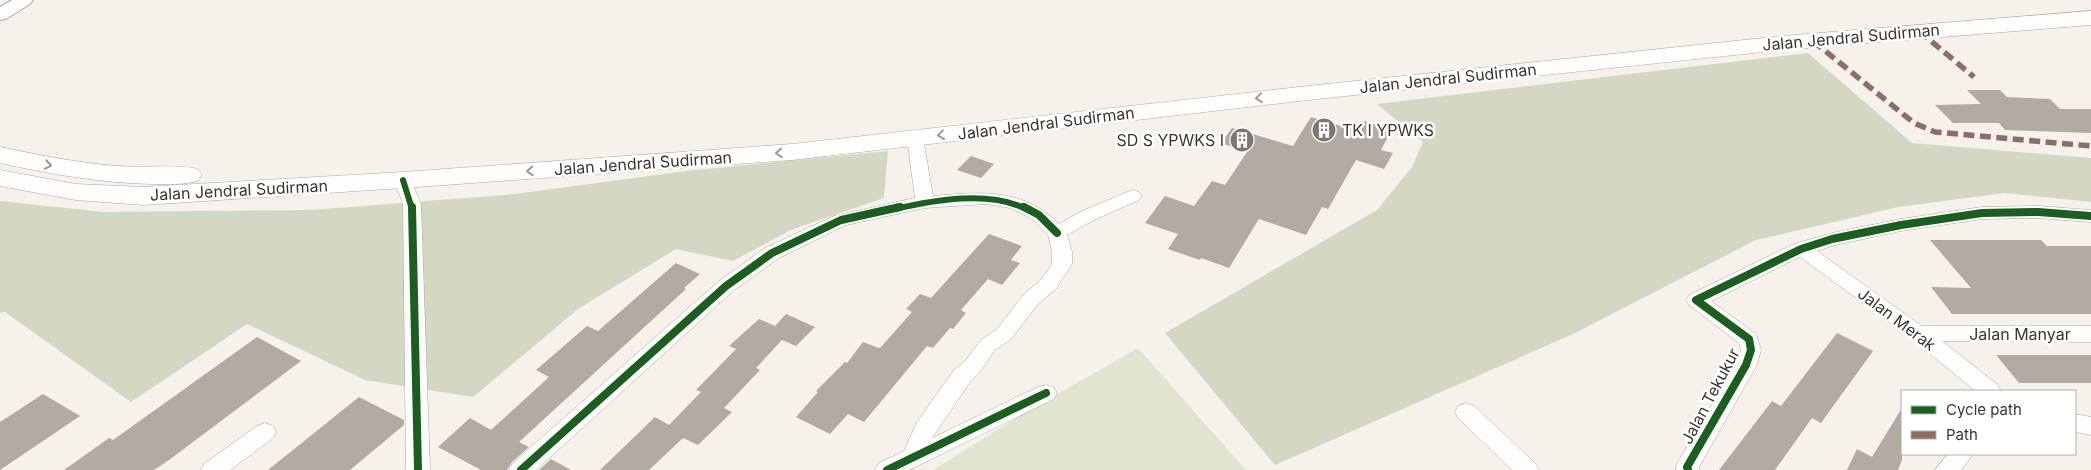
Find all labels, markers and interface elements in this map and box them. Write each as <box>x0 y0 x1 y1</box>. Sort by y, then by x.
street label: Jalan Jendral Sudirman <box>1761 19 1941 55</box>
street label: Jalan Jendral Sudirman <box>1358 59 1538 97</box>
one-way arrow <box>1254 92 1262 103</box>
street label: Jalan Jendral Sudirman <box>956 102 1136 144</box>
building icon: TK I YPWKS <box>1311 117 1337 143</box>
place label: TK I YPWKS <box>1342 120 1434 140</box>
building icon: SD S YPWKS I <box>1229 127 1255 153</box>
one-way arrow <box>937 129 945 140</box>
place label: SD S YPWKS I <box>1116 130 1224 150</box>
street label: Jalan Jendral Sudirman <box>553 147 733 179</box>
one-way arrow <box>775 147 783 158</box>
one-way arrow <box>43 159 52 169</box>
one-way arrow <box>526 165 534 176</box>
street label: Jalan Jendral Sudirman <box>150 175 328 205</box>
street label: Jalan Merak <box>1854 283 1940 355</box>
street label: Jalan Manyar <box>1969 324 2071 344</box>
street label: Jalan Tekukur <box>1676 345 1744 447</box>
legend <box>1901 390 2076 455</box>
text: Cycle path <box>1946 400 2022 419</box>
text: Path <box>1946 425 1978 444</box>

